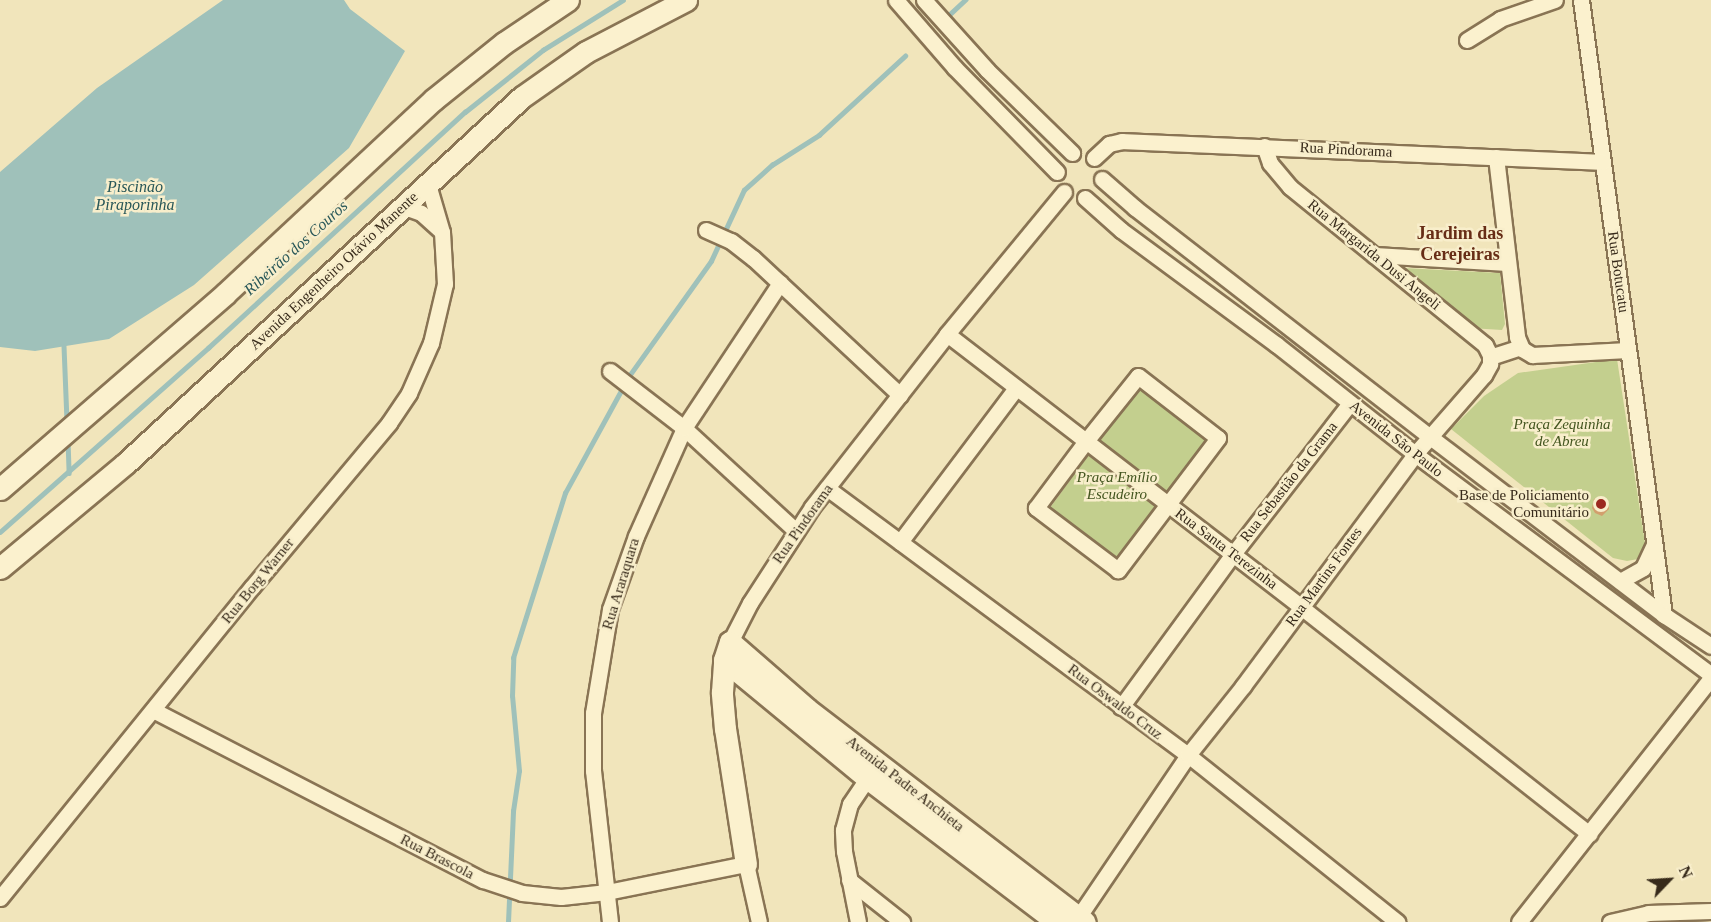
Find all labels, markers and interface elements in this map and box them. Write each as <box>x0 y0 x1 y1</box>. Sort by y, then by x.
street label: Rua Pindorama <box>1299 139 1393 161</box>
water label: Piscinão Piraporinha <box>95 177 175 215</box>
street label: Avenida Engenheiro Otávio Manente <box>246 188 422 354</box>
water label: Ribeirão dos Couros <box>240 196 352 300</box>
street label: Rua Margarida Dusi Angeli <box>1304 196 1444 314</box>
district label: Jardim das Cerejeiras <box>1417 223 1503 266</box>
street label: Rua Botucatu <box>1603 230 1633 314</box>
street label: Avenida São Paulo <box>1346 397 1446 481</box>
park label: Praça Zequinha de Abreu <box>1513 415 1611 450</box>
street label: Rua Sebastião da Grama <box>1236 418 1342 546</box>
park label: Praça Emílio Escudeiro <box>1077 468 1157 503</box>
street label: Rua Pindorama <box>769 481 837 567</box>
place label: Base de Policiamento Comunitário <box>1459 486 1589 521</box>
marker: Base de Policiamento Comunitário <box>1594 497 1608 511</box>
street label: Rua Santa Terezinha <box>1171 505 1281 593</box>
street label: Rua Martins Fontes <box>1282 524 1366 630</box>
street label: Rua Borg Warner <box>218 534 298 628</box>
street label: Rua Araraquara <box>598 536 644 632</box>
street label: Rua Oswaldo Cruz <box>1064 660 1166 744</box>
street label: Avenida Padre Anchieta <box>842 732 968 836</box>
street label: Rua Brascola <box>397 831 477 883</box>
north arrow <box>1639 850 1699 910</box>
text: N <box>1676 863 1696 881</box>

